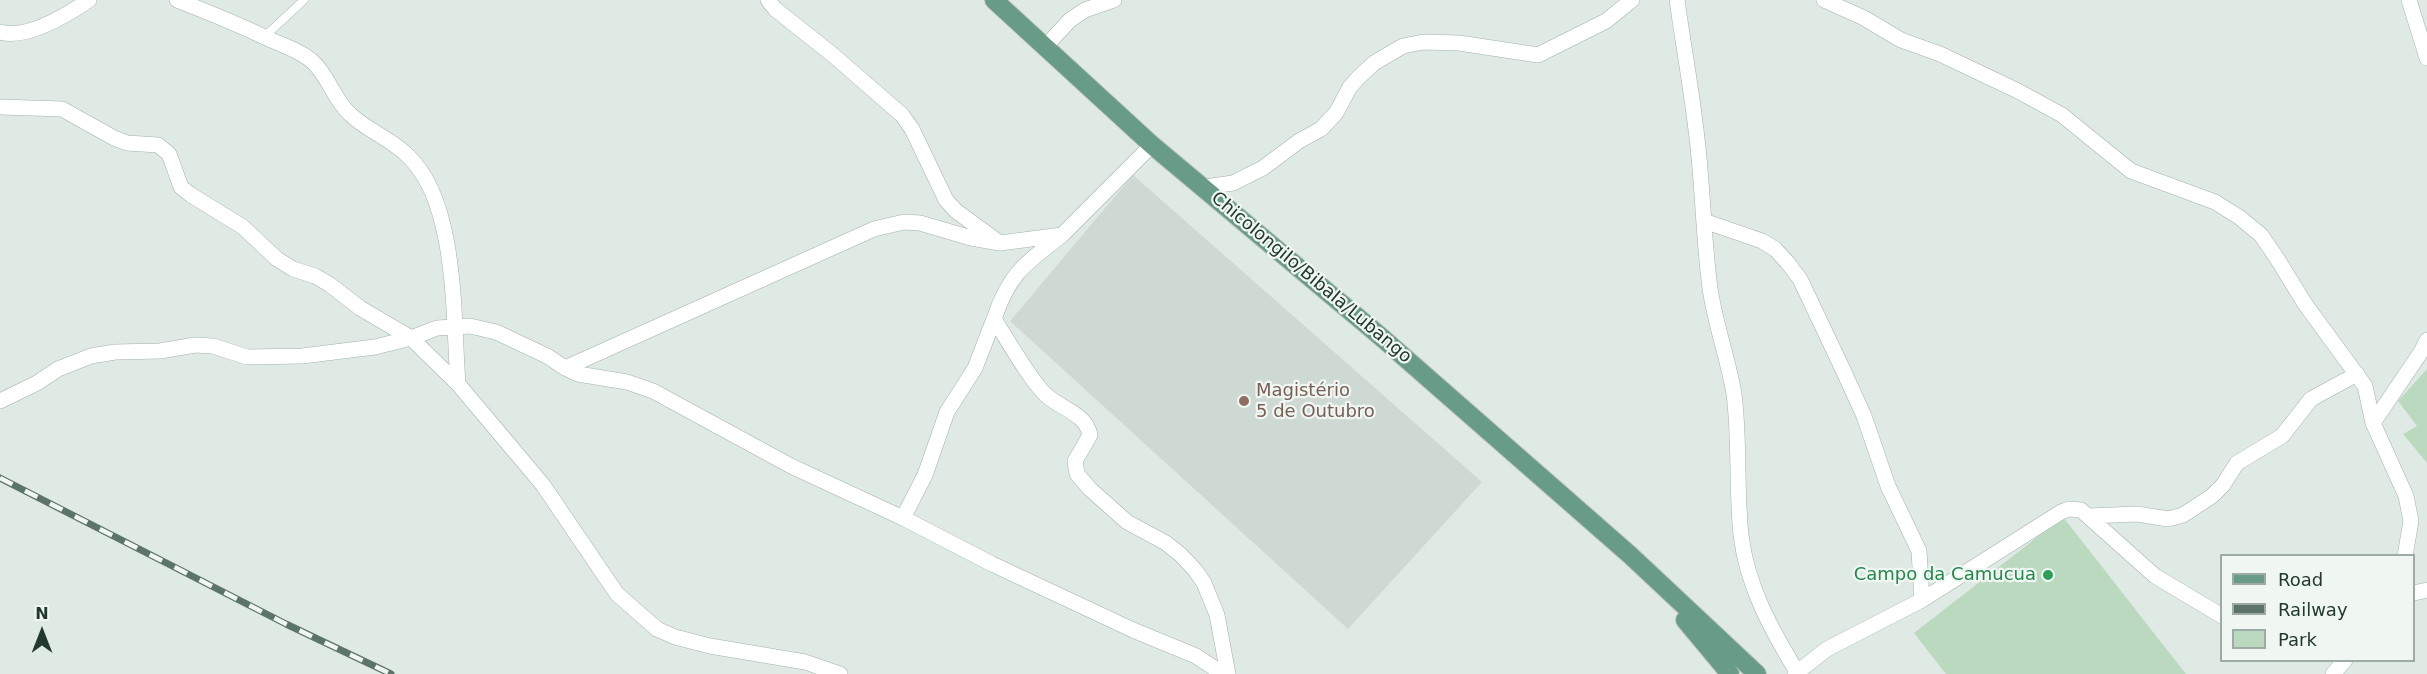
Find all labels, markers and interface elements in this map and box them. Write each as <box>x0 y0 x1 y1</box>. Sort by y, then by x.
street label: Chicolongilo/Bibala/Lubango <box>1206 188 1416 368</box>
place label: Magistério 5 de Outubro <box>1256 380 1375 422</box>
marker: Magistério 5 de Outubro <box>1237 394 1251 408</box>
legend <box>2220 554 2415 662</box>
place label: Campo da Camucua <box>1854 564 2036 586</box>
marker: Campo da Camucua <box>2041 568 2055 582</box>
text: Road <box>2278 569 2323 590</box>
text: Railway <box>2278 599 2348 620</box>
north arrow <box>12 602 72 662</box>
text: N <box>35 604 49 623</box>
text: Park <box>2278 629 2317 650</box>

